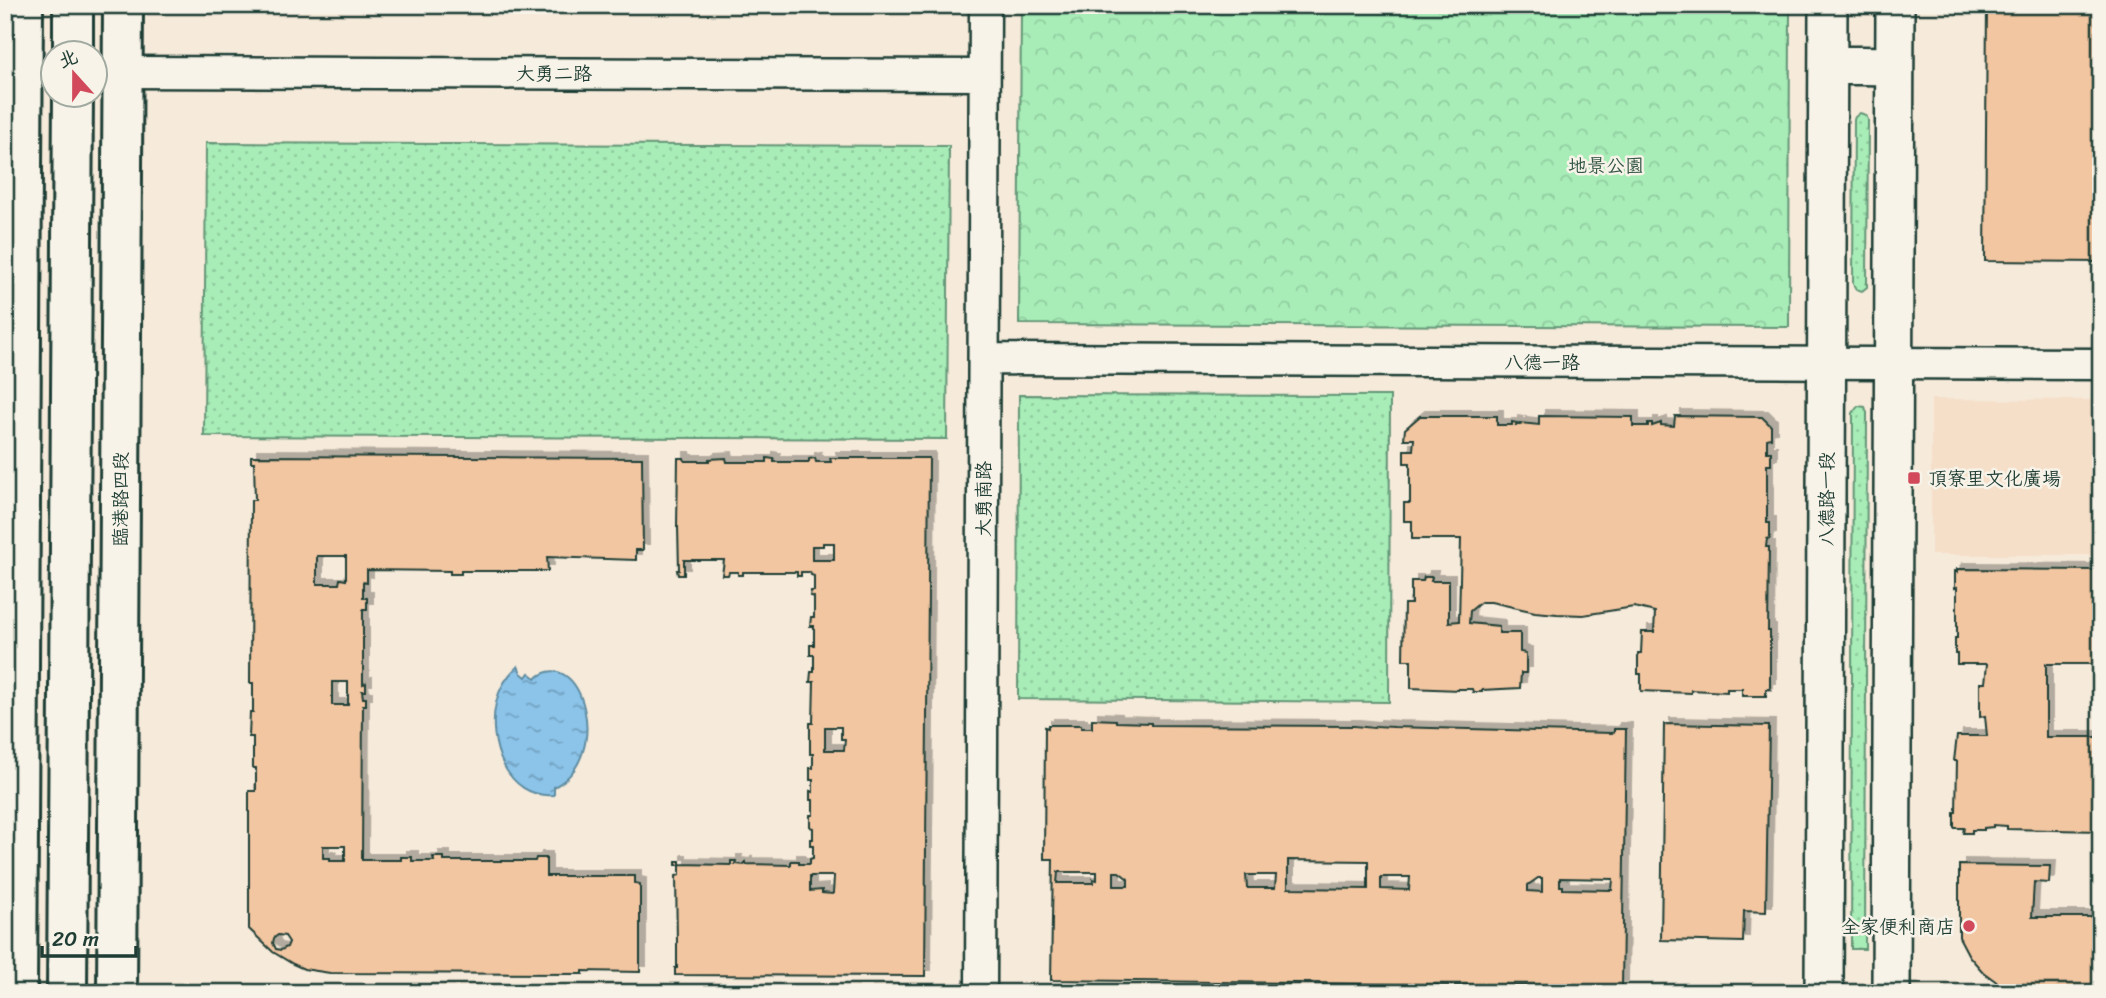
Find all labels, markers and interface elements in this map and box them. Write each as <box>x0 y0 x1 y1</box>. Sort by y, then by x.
north arrow <box>38 38 108 108</box>
text: 北 <box>53 40 83 77</box>
street label: 大勇二路 <box>516 57 592 90</box>
park label: 地景公園 <box>1568 149 1644 182</box>
street label: 八德一路 <box>1504 346 1580 379</box>
street label: 臨港路四段 <box>104 451 137 547</box>
street label: 八德路一段 <box>1810 451 1843 547</box>
street label: 大勇南路 <box>967 461 1000 537</box>
place label: 頂寮里文化廣場 <box>1928 462 2061 495</box>
marker: 頂寮里文化廣場 <box>1906 470 1922 486</box>
place label: 全家便利商店 <box>1841 910 1955 943</box>
scale bar <box>42 914 136 958</box>
marker: 全家便利商店 <box>1961 918 1977 934</box>
text: 20 m <box>52 920 99 958</box>

